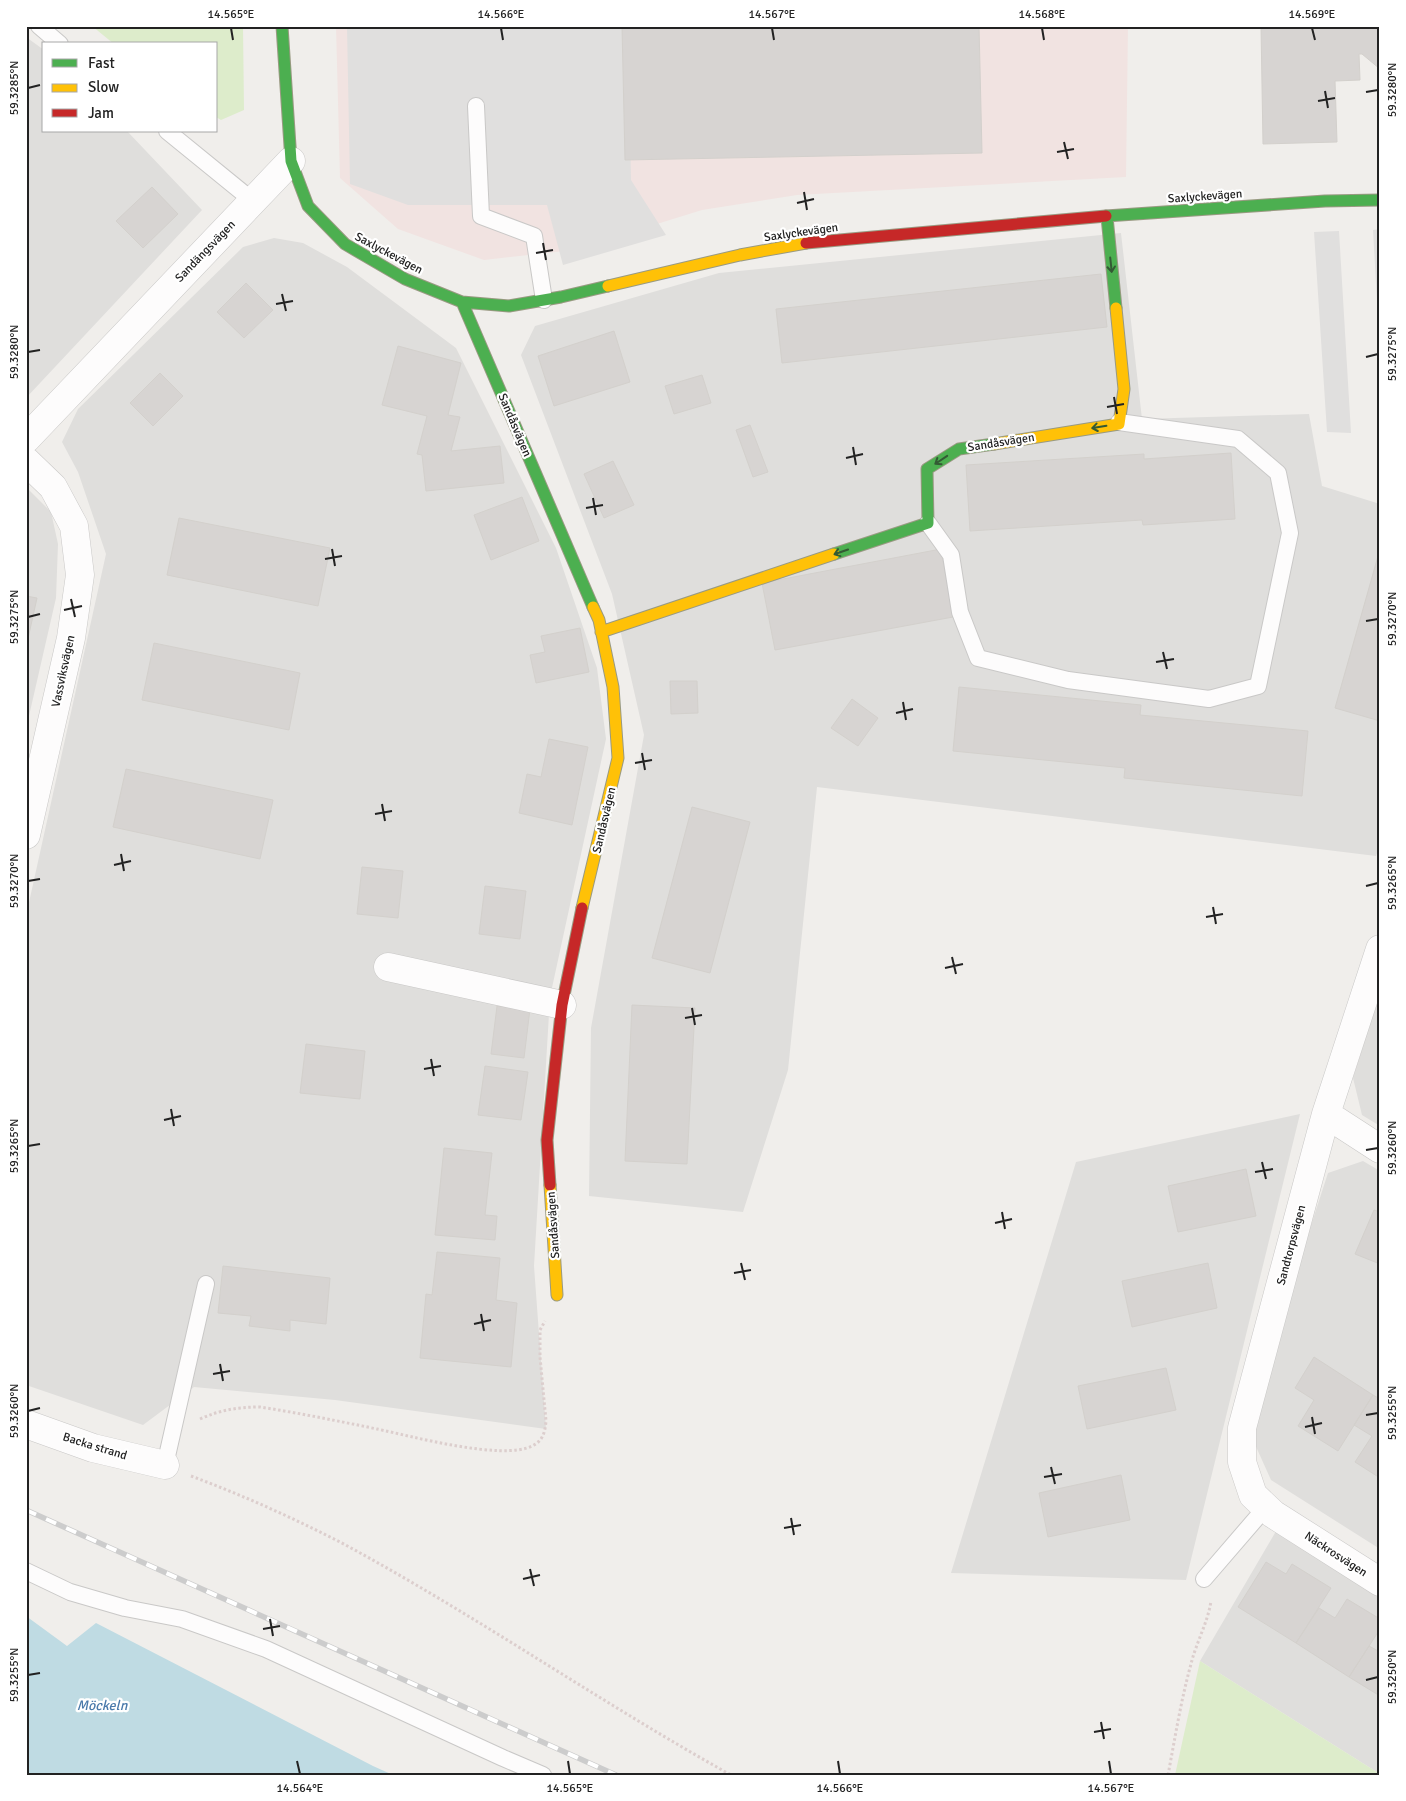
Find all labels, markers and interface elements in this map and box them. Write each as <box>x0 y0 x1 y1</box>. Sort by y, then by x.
text: 14.565°E <box>208 7 255 22</box>
text: 14.566°E <box>478 7 525 22</box>
text: 14.567°E <box>749 7 796 22</box>
text: 14.568°E <box>1019 7 1066 22</box>
text: 14.569°E <box>1289 7 1336 22</box>
legend <box>42 42 218 132</box>
text: Fast <box>88 54 115 72</box>
text: 59.3285°N <box>7 61 22 115</box>
text: 59.3280°N <box>1385 63 1400 117</box>
text: Slow <box>88 78 119 96</box>
text: Jam <box>88 104 114 122</box>
street label: Saxlyckevägen <box>1167 186 1243 207</box>
street label: Sandängsvägen <box>172 217 239 285</box>
street label: Saxlyckevägen <box>763 220 839 245</box>
street label: Saxlyckevägen <box>352 229 425 278</box>
one-way arrow <box>1107 257 1116 273</box>
text: 59.3280°N <box>7 325 22 379</box>
text: 59.3275°N <box>1385 327 1400 381</box>
street label: Sandåsvägen <box>494 391 535 459</box>
one-way arrow <box>1091 422 1107 432</box>
street label: Sandåsvägen <box>967 430 1036 455</box>
one-way arrow <box>935 455 949 465</box>
one-way arrow <box>833 548 849 557</box>
text: 59.3275°N <box>7 590 22 644</box>
text: 59.3270°N <box>1385 592 1400 646</box>
street label: Vassviksvägen <box>49 634 78 708</box>
street label: Sandåsvägen <box>590 786 619 855</box>
text: 59.3270°N <box>7 854 22 908</box>
text: 59.3265°N <box>1385 856 1400 910</box>
text: 59.3265°N <box>7 1119 22 1173</box>
text: 59.3260°N <box>1385 1121 1400 1175</box>
street label: Sandåsvägen <box>544 1191 563 1259</box>
street label: Sandtorpsvägen <box>1274 1203 1309 1287</box>
text: 59.3260°N <box>7 1384 22 1438</box>
text: 59.3255°N <box>1385 1386 1400 1440</box>
street label: Backa strand <box>61 1430 129 1463</box>
street label: Näckrosvägen <box>1301 1529 1370 1580</box>
text: 59.3255°N <box>7 1648 22 1702</box>
text: 59.3250°N <box>1385 1650 1400 1704</box>
water label: Möckeln <box>77 1697 128 1714</box>
text: 14.564°E <box>277 1781 324 1796</box>
text: 14.565°E <box>547 1781 594 1796</box>
text: 14.566°E <box>817 1781 864 1796</box>
text: 14.567°E <box>1088 1781 1135 1796</box>

